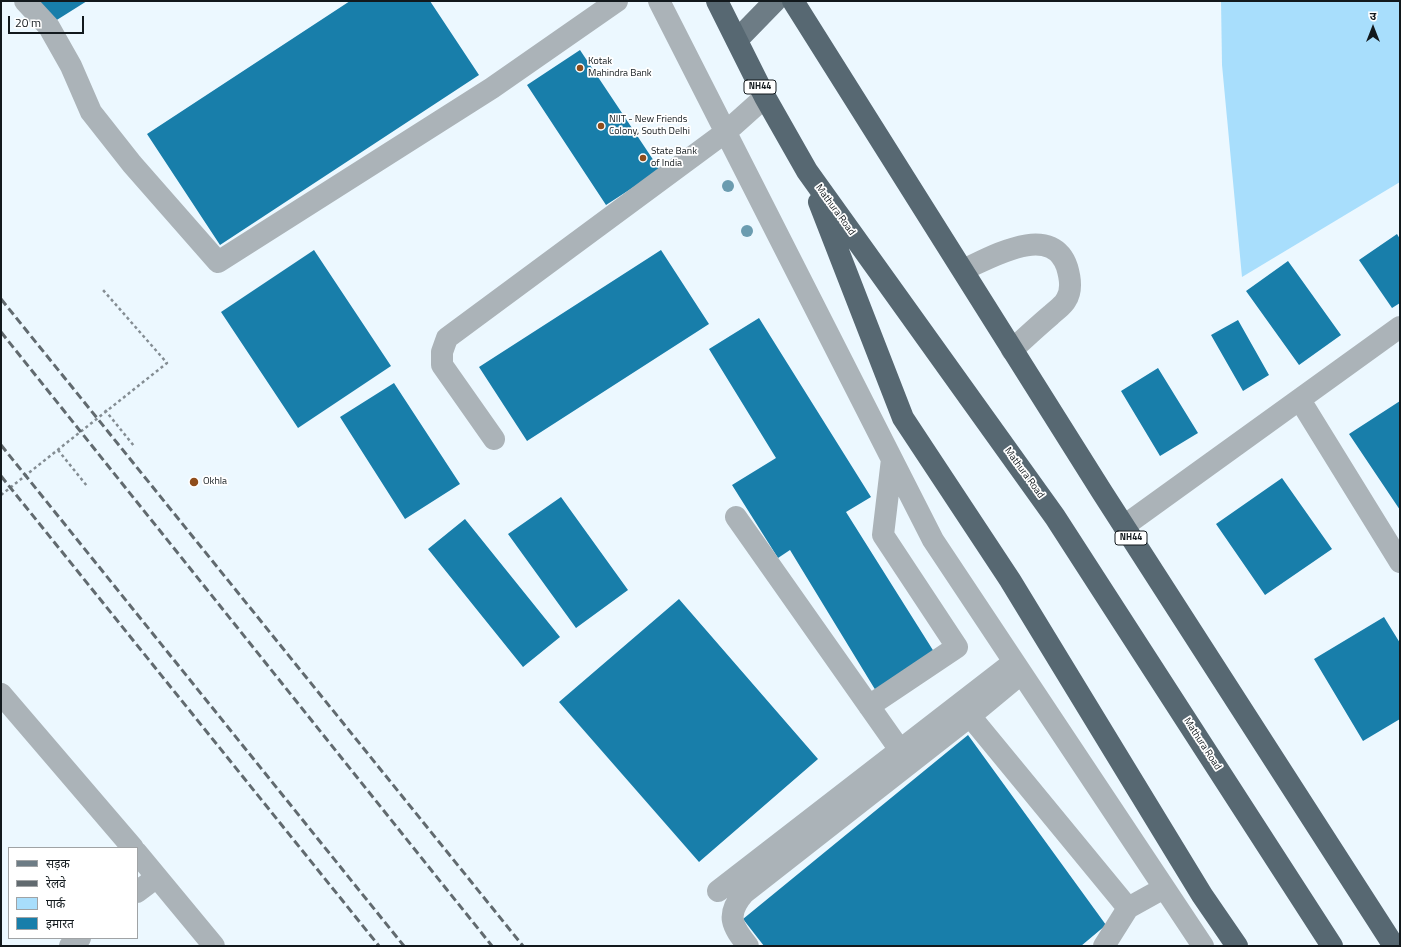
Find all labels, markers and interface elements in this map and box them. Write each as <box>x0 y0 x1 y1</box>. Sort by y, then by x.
scale bar <box>10 8 86 34</box>
north arrow <box>1353 8 1393 48</box>
text: उ <box>1370 8 1376 24</box>
text: 20 m <box>15 13 41 32</box>
place label: Kotak Mahindra Bank <box>588 56 652 80</box>
marker: Kotak Mahindra Bank <box>575 63 585 73</box>
road number: NH44 <box>744 80 776 94</box>
place label: NIIT - New Friends Colony, South Delhi <box>609 114 690 138</box>
marker: NIIT - New Friends Colony, South Delhi <box>596 121 606 131</box>
place label: State Bank of India <box>651 146 697 170</box>
marker: State Bank of India <box>638 153 648 163</box>
street label: Mathura Road <box>813 182 857 238</box>
street label: Mathura Road <box>1002 445 1046 501</box>
marker: Okhla <box>188 476 200 488</box>
place label: Okhla <box>203 476 227 488</box>
road number: NH44 <box>1115 531 1147 545</box>
street label: Mathura Road <box>1181 716 1223 772</box>
legend <box>8 847 138 939</box>
text: सड़क <box>46 854 70 873</box>
text: रेलवे <box>46 874 66 893</box>
text: पार्क <box>46 894 65 913</box>
text: इमारत <box>46 914 74 933</box>

